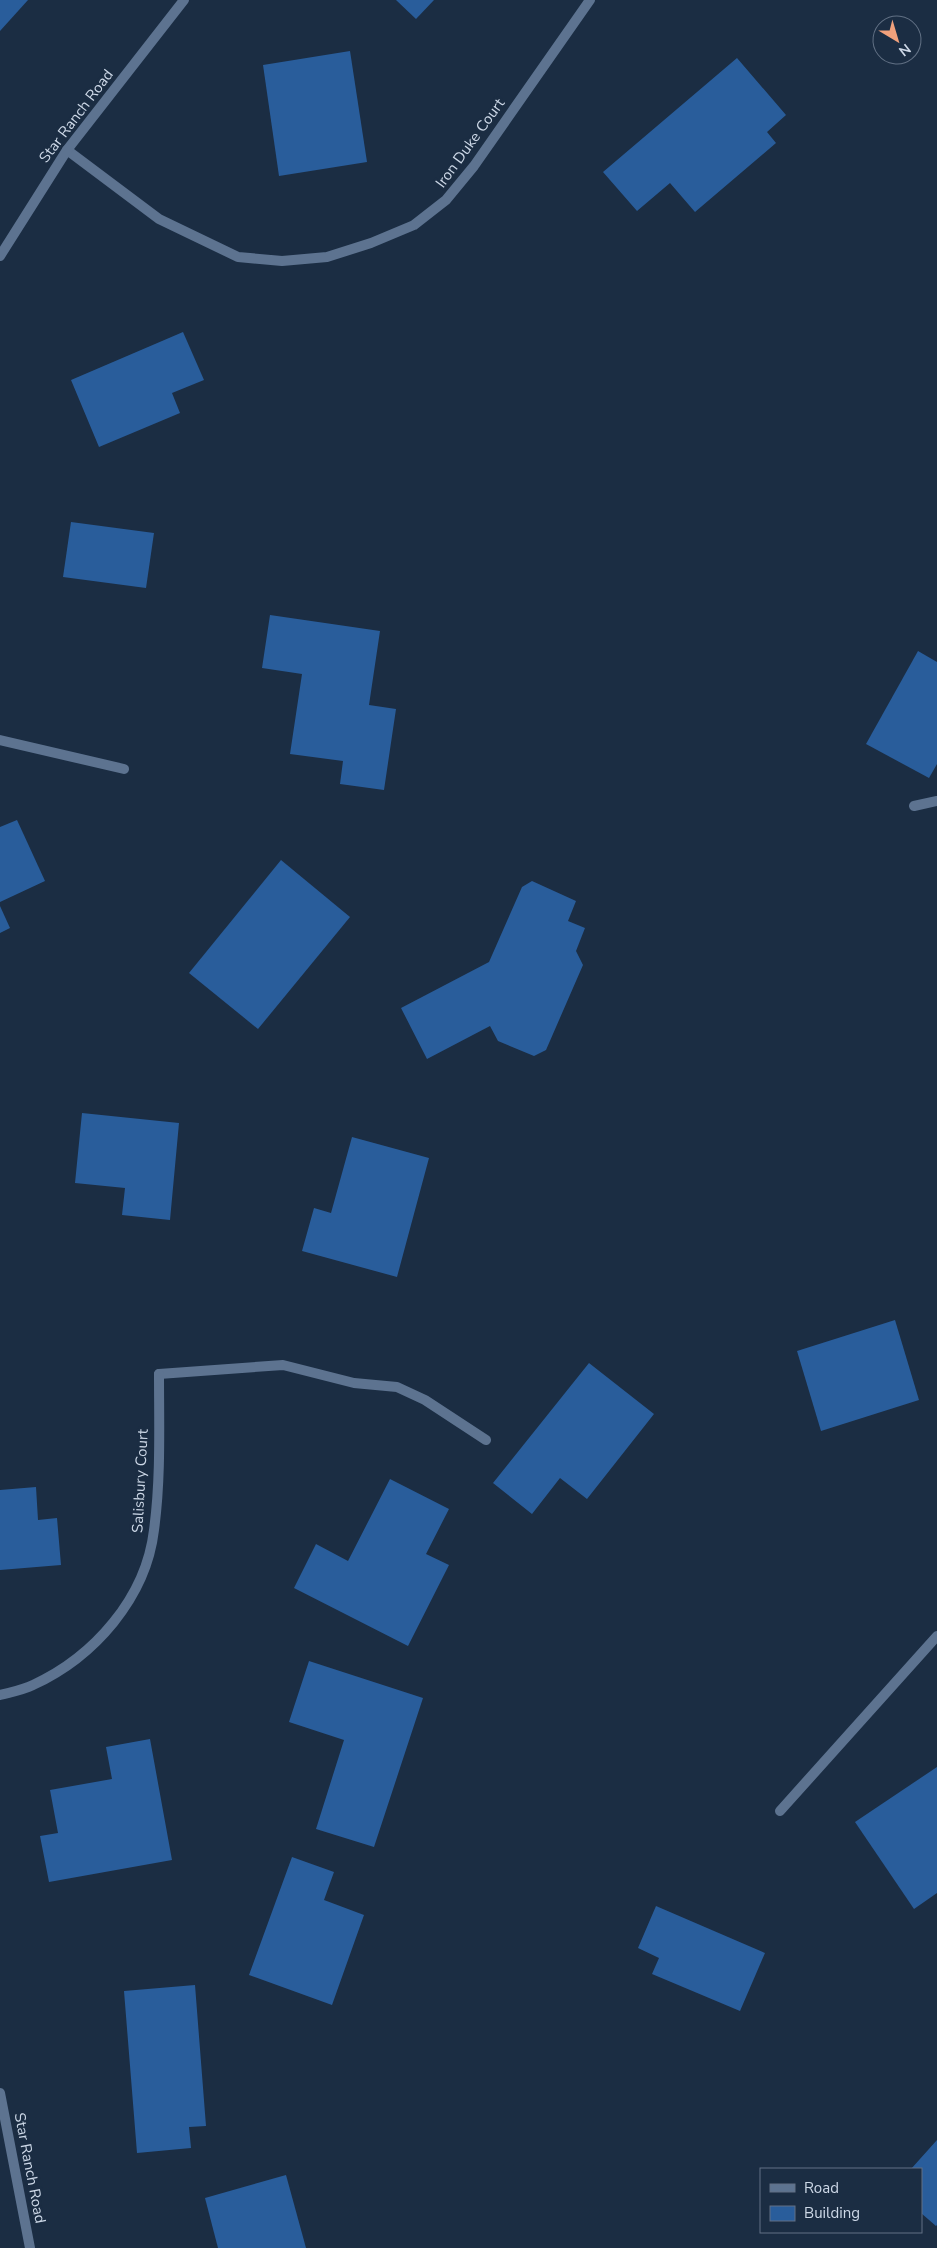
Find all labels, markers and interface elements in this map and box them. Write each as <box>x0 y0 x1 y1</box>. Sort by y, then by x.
north arrow <box>872 15 922 65</box>
text: N <box>895 39 915 61</box>
street label: Star Ranch Road <box>34 65 118 167</box>
street label: Iron Duke Court <box>431 94 510 192</box>
street label: Salisbury Court <box>127 1428 153 1534</box>
street label: Star Ranch Road <box>9 2111 51 2225</box>
legend <box>760 2168 922 2233</box>
text: Road <box>804 2178 839 2198</box>
text: Building <box>804 2203 860 2223</box>

